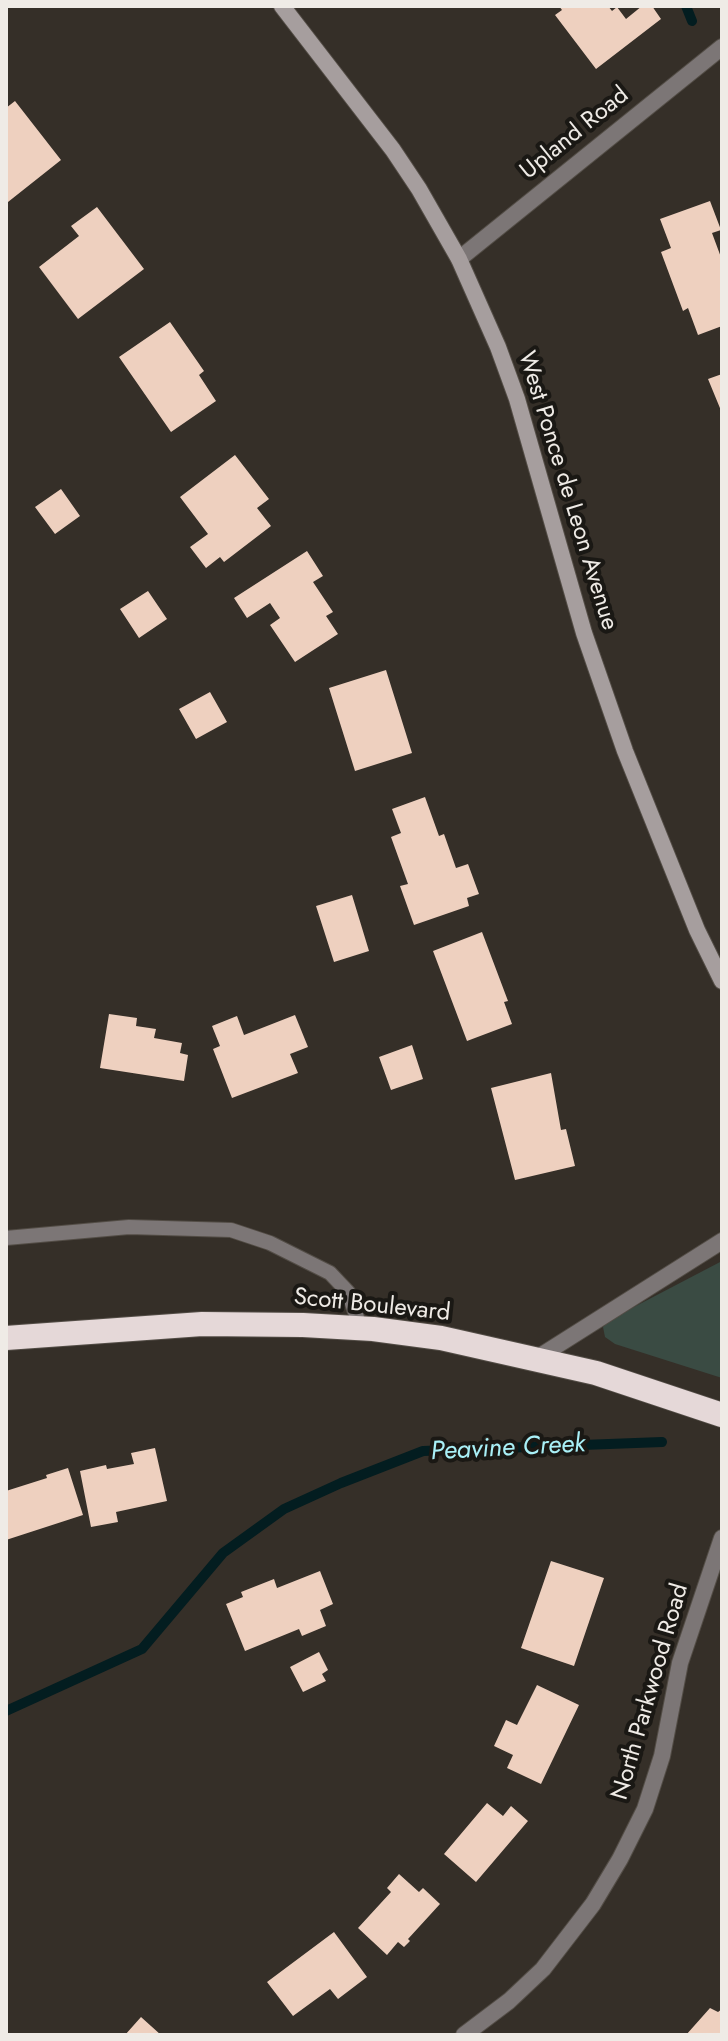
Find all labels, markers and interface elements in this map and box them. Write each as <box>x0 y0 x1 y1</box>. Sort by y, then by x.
street label: Upland Road <box>515 82 635 186</box>
street label: West Ponce de Leon Avenue <box>511 348 623 634</box>
street label: Scott Boulevard <box>292 1283 452 1329</box>
water label: Peavine Creek <box>430 1429 586 1469</box>
street label: North Parkwood Road <box>606 1581 696 1803</box>

